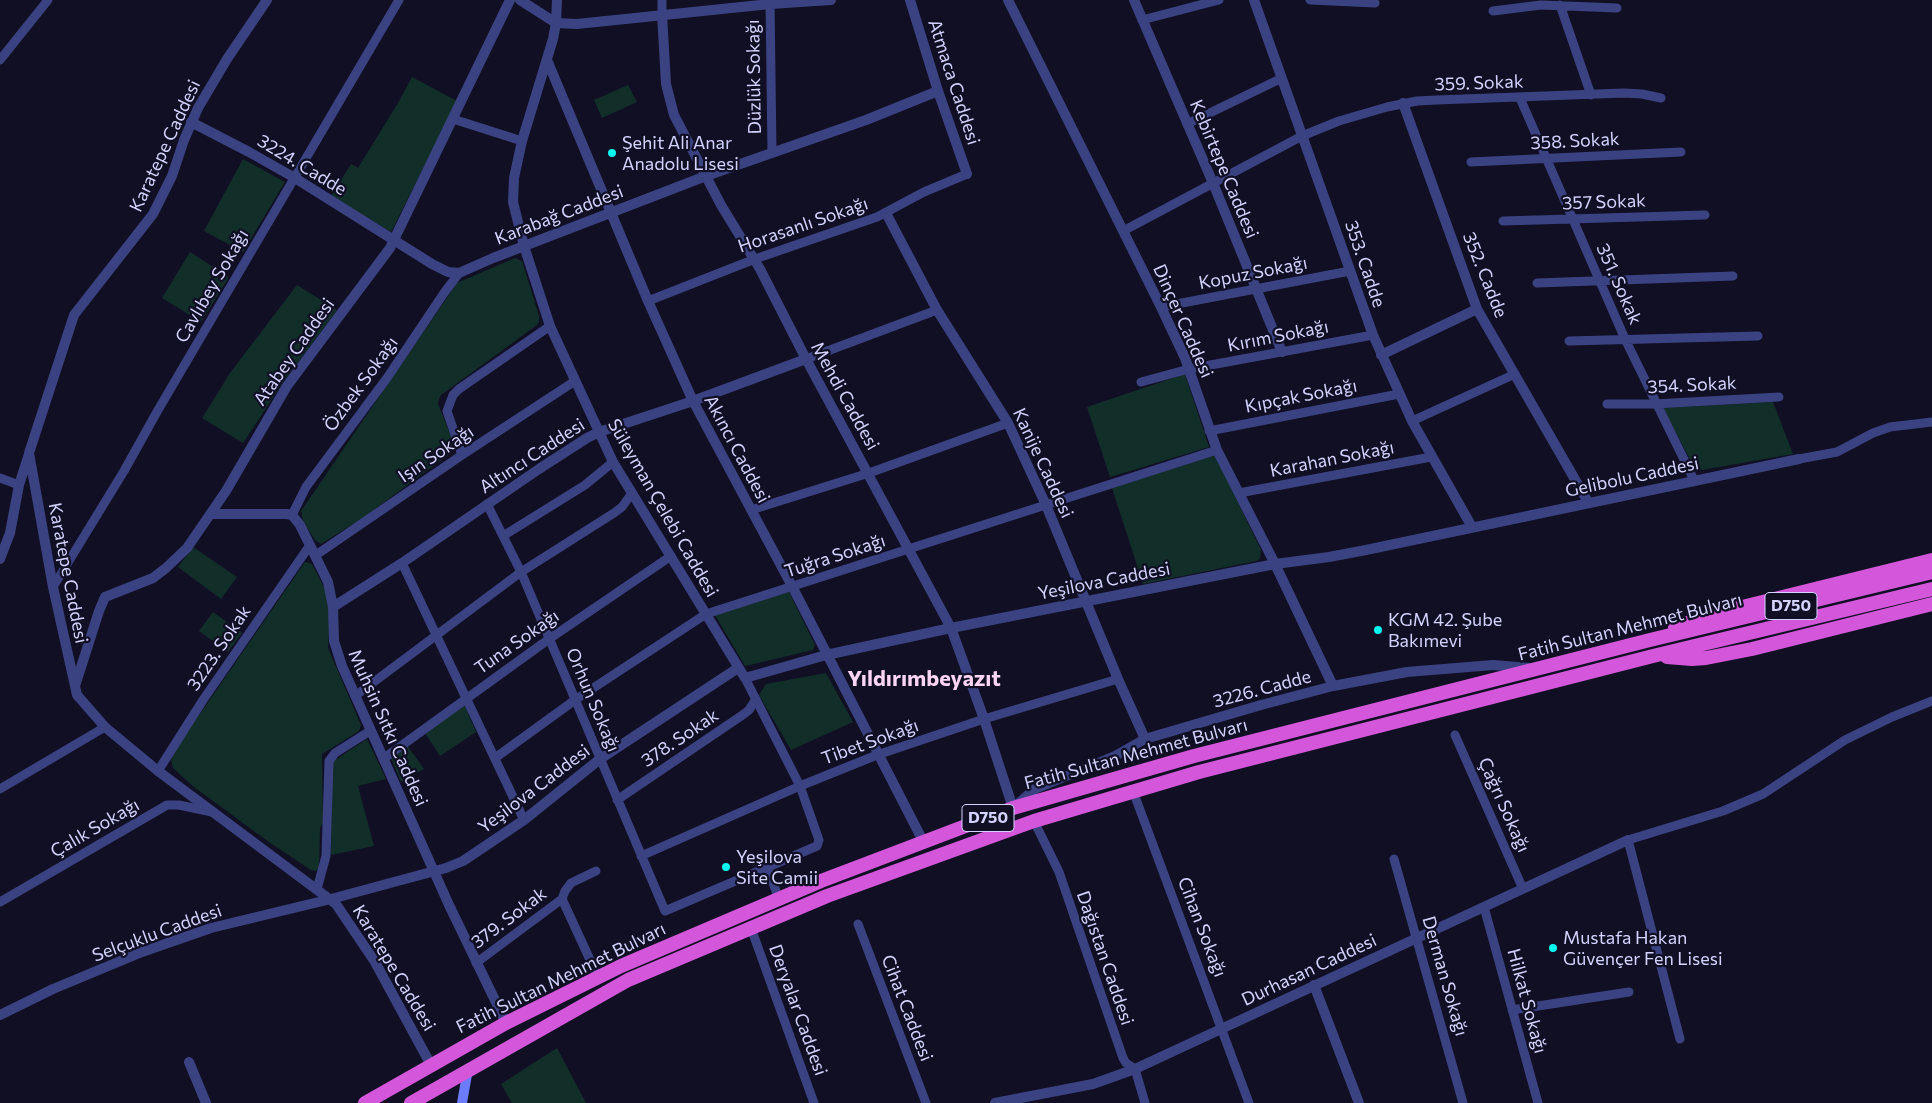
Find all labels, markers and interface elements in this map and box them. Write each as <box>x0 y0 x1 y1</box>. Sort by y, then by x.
street label: Atmaca Caddesi <box>924 16 984 148</box>
street label: Düzlük Sokağı <box>742 19 766 135</box>
street label: 359. Sokak <box>1434 71 1524 95</box>
street label: Karatepe Caddesi <box>125 77 205 215</box>
street label: Kebirtepe Caddesi <box>1185 96 1263 242</box>
street label: 358. Sokak <box>1530 128 1620 154</box>
street label: 3224. Cadde <box>253 130 351 200</box>
place label: Şehit Ali Anar Anadolu Lisesi <box>622 132 739 174</box>
marker: Şehit Ali Anar Anadolu Lisesi <box>606 147 618 159</box>
street label: Karabağ Caddesi <box>492 181 626 249</box>
street label: 357 Sokak <box>1562 190 1646 214</box>
street label: Horasanlı Sokağı <box>735 193 871 257</box>
street label: 353. Cadde <box>1340 218 1390 310</box>
street label: Cavlıbey Sokağı <box>171 225 253 347</box>
street label: 352. Cadde <box>1458 229 1512 321</box>
street label: 351. Sokak <box>1592 240 1646 328</box>
street label: Kopuz Sokağı <box>1197 252 1309 294</box>
street label: Dinçer Caddesi <box>1148 261 1218 381</box>
street label: Atabey Caddesi <box>249 294 339 410</box>
street label: Kırım Sokağı <box>1226 316 1330 356</box>
street label: Özbek Sokağı <box>319 332 403 436</box>
street label: Mehdi Caddesi <box>806 338 884 454</box>
street label: 354. Sokak <box>1647 372 1737 398</box>
street label: Kıpçak Sokağı <box>1243 375 1359 417</box>
street label: Akıncı Caddesi <box>700 391 774 507</box>
street label: Kanije Caddesi <box>1008 405 1078 521</box>
street label: Altıncı Caddesi <box>475 414 589 498</box>
street label: Süleyman Çelebi Caddesi <box>603 415 723 601</box>
street label: Işın Sokağı <box>394 421 478 487</box>
street label: Karahan Sokağı <box>1268 436 1396 482</box>
street label: Gelibolu Caddesi <box>1563 452 1701 502</box>
street label: Karatepe Caddesi <box>44 501 92 645</box>
street label: Tuğra Sokağı <box>782 530 888 582</box>
street label: Yeşilova Caddesi <box>1036 558 1172 604</box>
street label: Fatih Sultan Mehmet Bulvarı <box>1516 589 1744 665</box>
road number: D750 <box>1765 592 1817 620</box>
street label: 3223. Sokak <box>183 601 255 695</box>
street label: Tuna Sokağı <box>471 605 563 679</box>
place label: KGM 42. Şube Bakımevi <box>1388 609 1502 652</box>
marker: KGM 42. Şube Bakımevi <box>1372 624 1384 636</box>
street label: Orhun Sokağı <box>561 645 625 755</box>
street label: Muhsin Sıtkı Caddesi <box>344 646 432 810</box>
district label: Yıldırımbeyazıt <box>847 666 1001 692</box>
street label: 3226. Cadde <box>1211 666 1313 712</box>
street label: 378. Sokak <box>637 704 723 772</box>
street label: Tibet Sokağı <box>818 714 922 770</box>
street label: Fatih Sultan Mehmet Bulvarı <box>1022 714 1250 794</box>
street label: Yeşilova Caddesi <box>474 740 594 838</box>
street label: Çağrı Sokağı <box>1473 754 1535 856</box>
street label: Çalık Sokağı <box>47 794 143 862</box>
road number: D750 <box>962 804 1014 831</box>
place label: Yeşilova Site Camii <box>736 846 818 889</box>
marker: Yeşilova Site Camii <box>720 861 732 873</box>
street label: Cihan Sokağı <box>1173 874 1231 980</box>
street label: 379. Sokak <box>467 883 551 953</box>
street label: Dağıstan Caddesi <box>1072 888 1138 1028</box>
street label: Selçuklu Caddesi <box>89 900 225 966</box>
street label: Karatepe Caddesi <box>348 901 440 1035</box>
street label: Derman Sokağı <box>1418 914 1472 1038</box>
street label: Fatih Sultan Mehmet Bulvarı <box>453 918 669 1038</box>
place label: Mustafa Hakan Güvençer Fen Lisesi <box>1563 927 1723 970</box>
street label: Durhasan Caddesi <box>1238 929 1380 1011</box>
street label: Deryalar Caddesi <box>764 941 832 1079</box>
marker: Mustafa Hakan Güvençer Fen Lisesi <box>1547 942 1559 954</box>
street label: Hilkat Sokağı <box>1503 946 1551 1056</box>
street label: Cihat Caddesi <box>877 952 937 1064</box>

